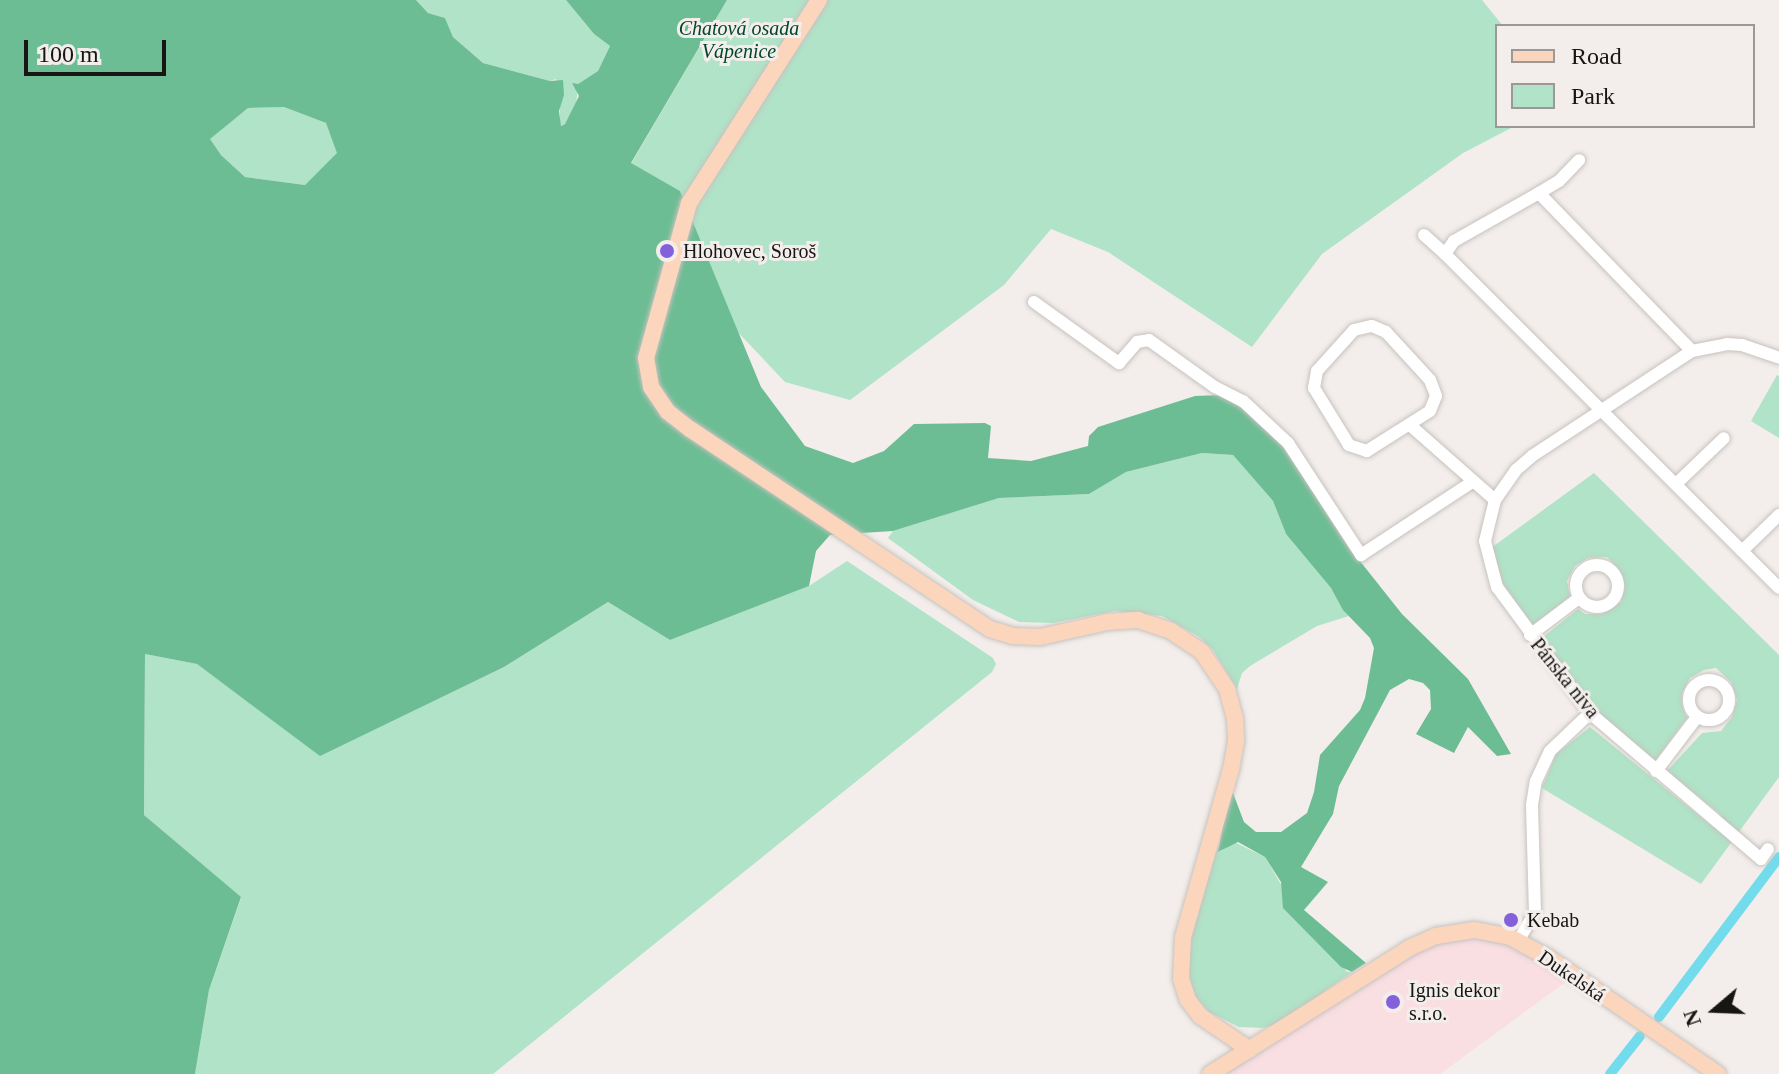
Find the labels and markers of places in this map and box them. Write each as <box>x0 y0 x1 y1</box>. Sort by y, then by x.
place label: Hlohovec, Soroš <box>683 239 816 263</box>
marker: Hlohovec, Soroš <box>658 242 676 260</box>
place label: Kebab <box>1527 908 1579 932</box>
marker: Kebab <box>1502 911 1520 929</box>
place label: Ignis dekor s.r.o. <box>1409 978 1500 1025</box>
marker: Ignis dekor s.r.o. <box>1384 993 1402 1011</box>

